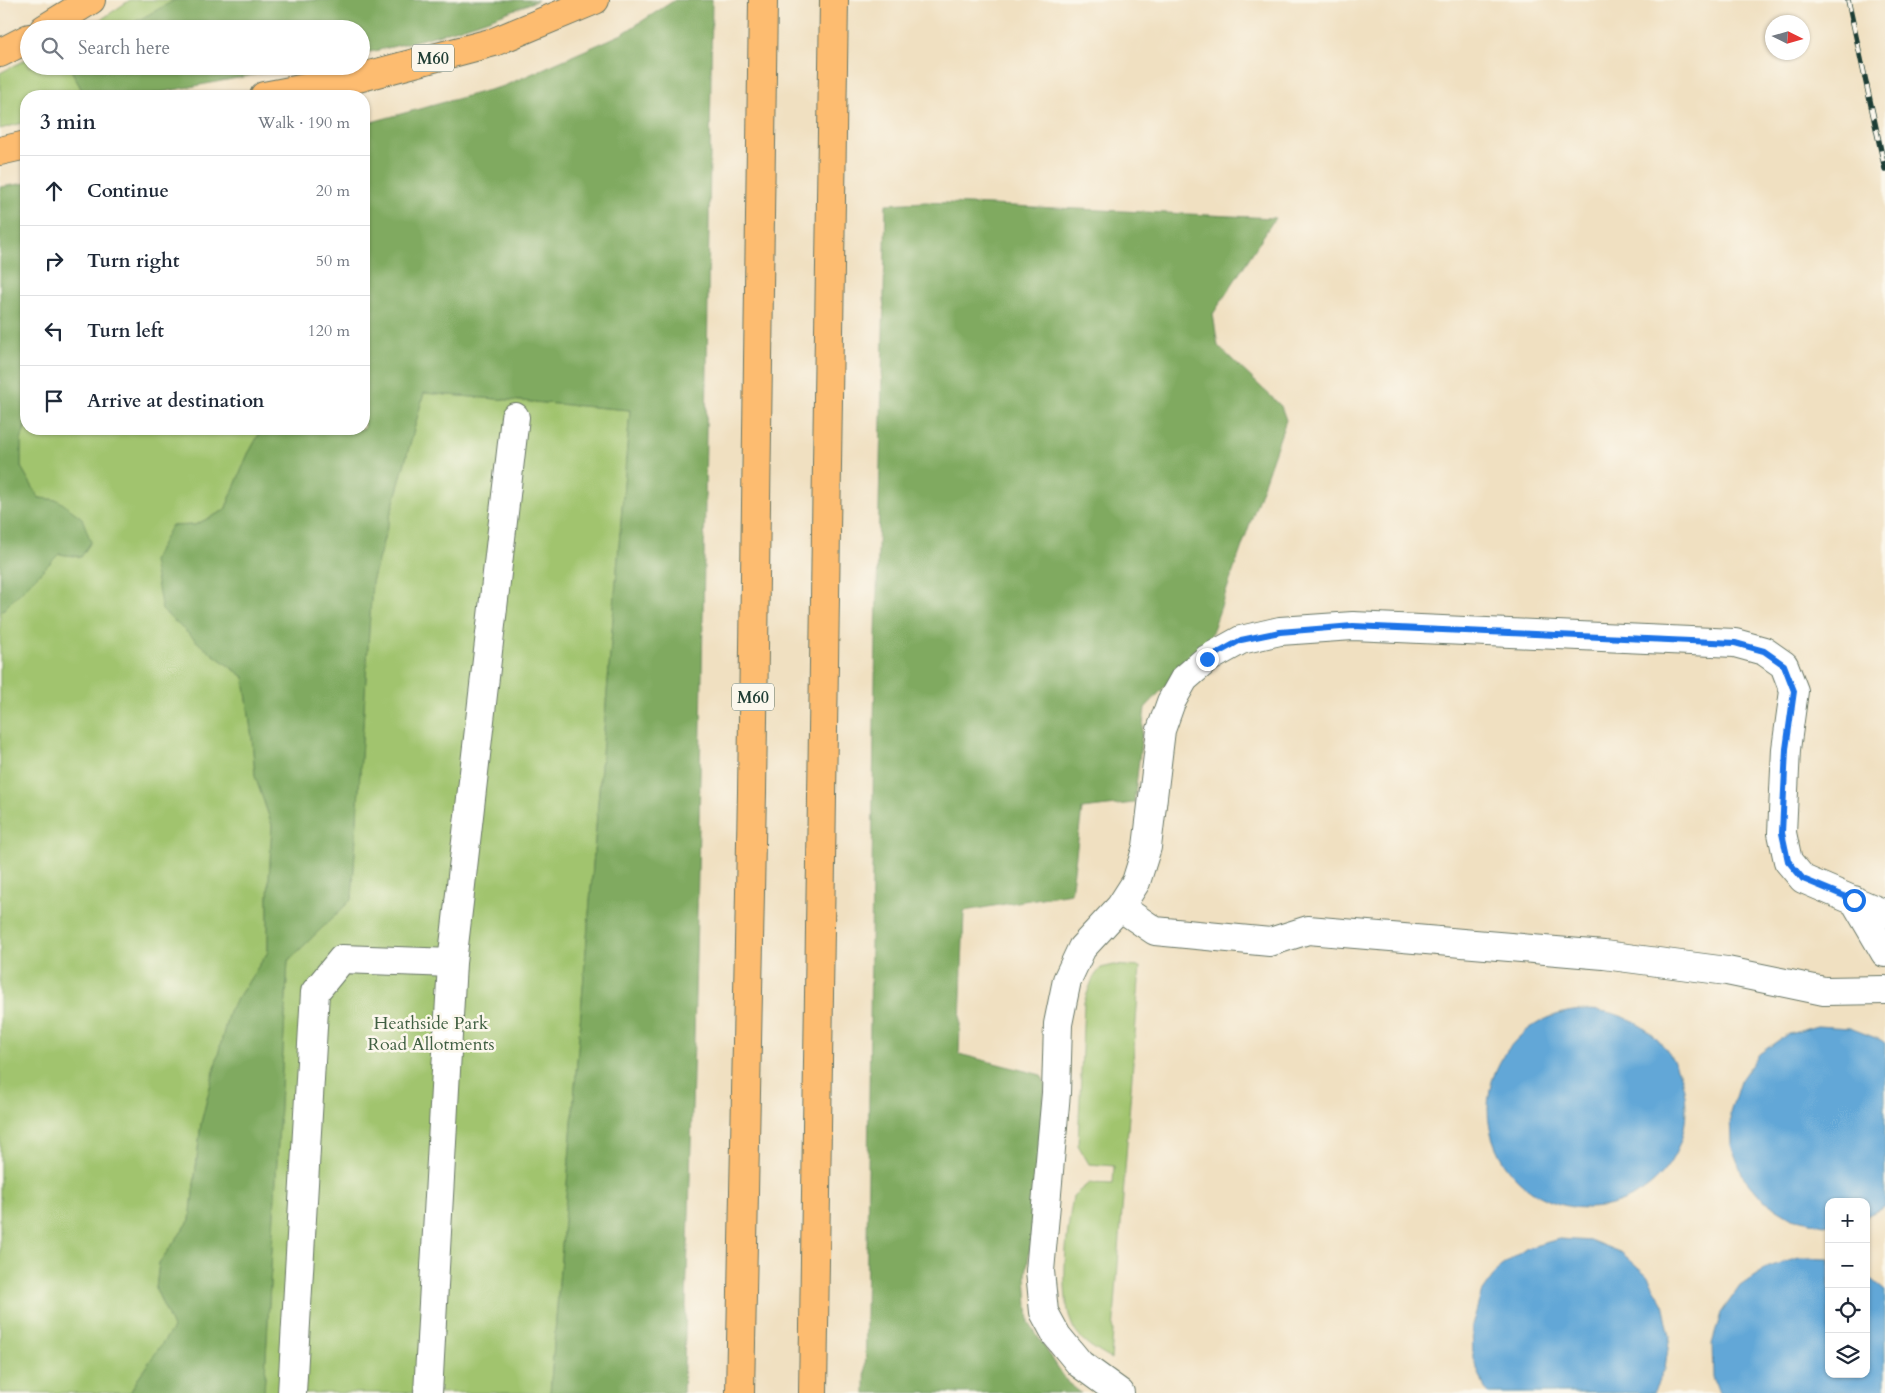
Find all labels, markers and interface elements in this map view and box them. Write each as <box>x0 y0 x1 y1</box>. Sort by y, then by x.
north arrow <box>1765 15 1810 60</box>
search box <box>20 20 370 75</box>
icon: search <box>38 34 66 62</box>
text: Search here <box>78 35 170 61</box>
road number: M60 <box>412 44 454 72</box>
text: 3 min <box>40 108 96 137</box>
text: Walk · 190 m <box>258 112 350 134</box>
icon: ahead <box>40 177 68 205</box>
text: Continue <box>87 178 169 204</box>
text: 20 m <box>316 180 350 202</box>
icon: right <box>40 247 68 275</box>
text: Turn right <box>87 248 179 274</box>
text: 50 m <box>316 250 350 272</box>
icon: left <box>40 317 68 345</box>
text: Turn left <box>87 318 164 344</box>
text: 120 m <box>308 320 350 342</box>
icon: arrive <box>40 387 68 415</box>
text: Arrive at destination <box>87 388 264 414</box>
route end <box>1196 648 1219 671</box>
road number: M60 <box>732 684 774 710</box>
route start <box>1843 889 1866 912</box>
park label: Heathside Park Road Allotments <box>367 1011 495 1057</box>
map controls <box>1825 1198 1870 1378</box>
button: + <box>1825 1198 1870 1243</box>
button: − <box>1825 1243 1870 1288</box>
button: locate <box>1825 1288 1870 1333</box>
button: layers <box>1825 1333 1870 1378</box>

